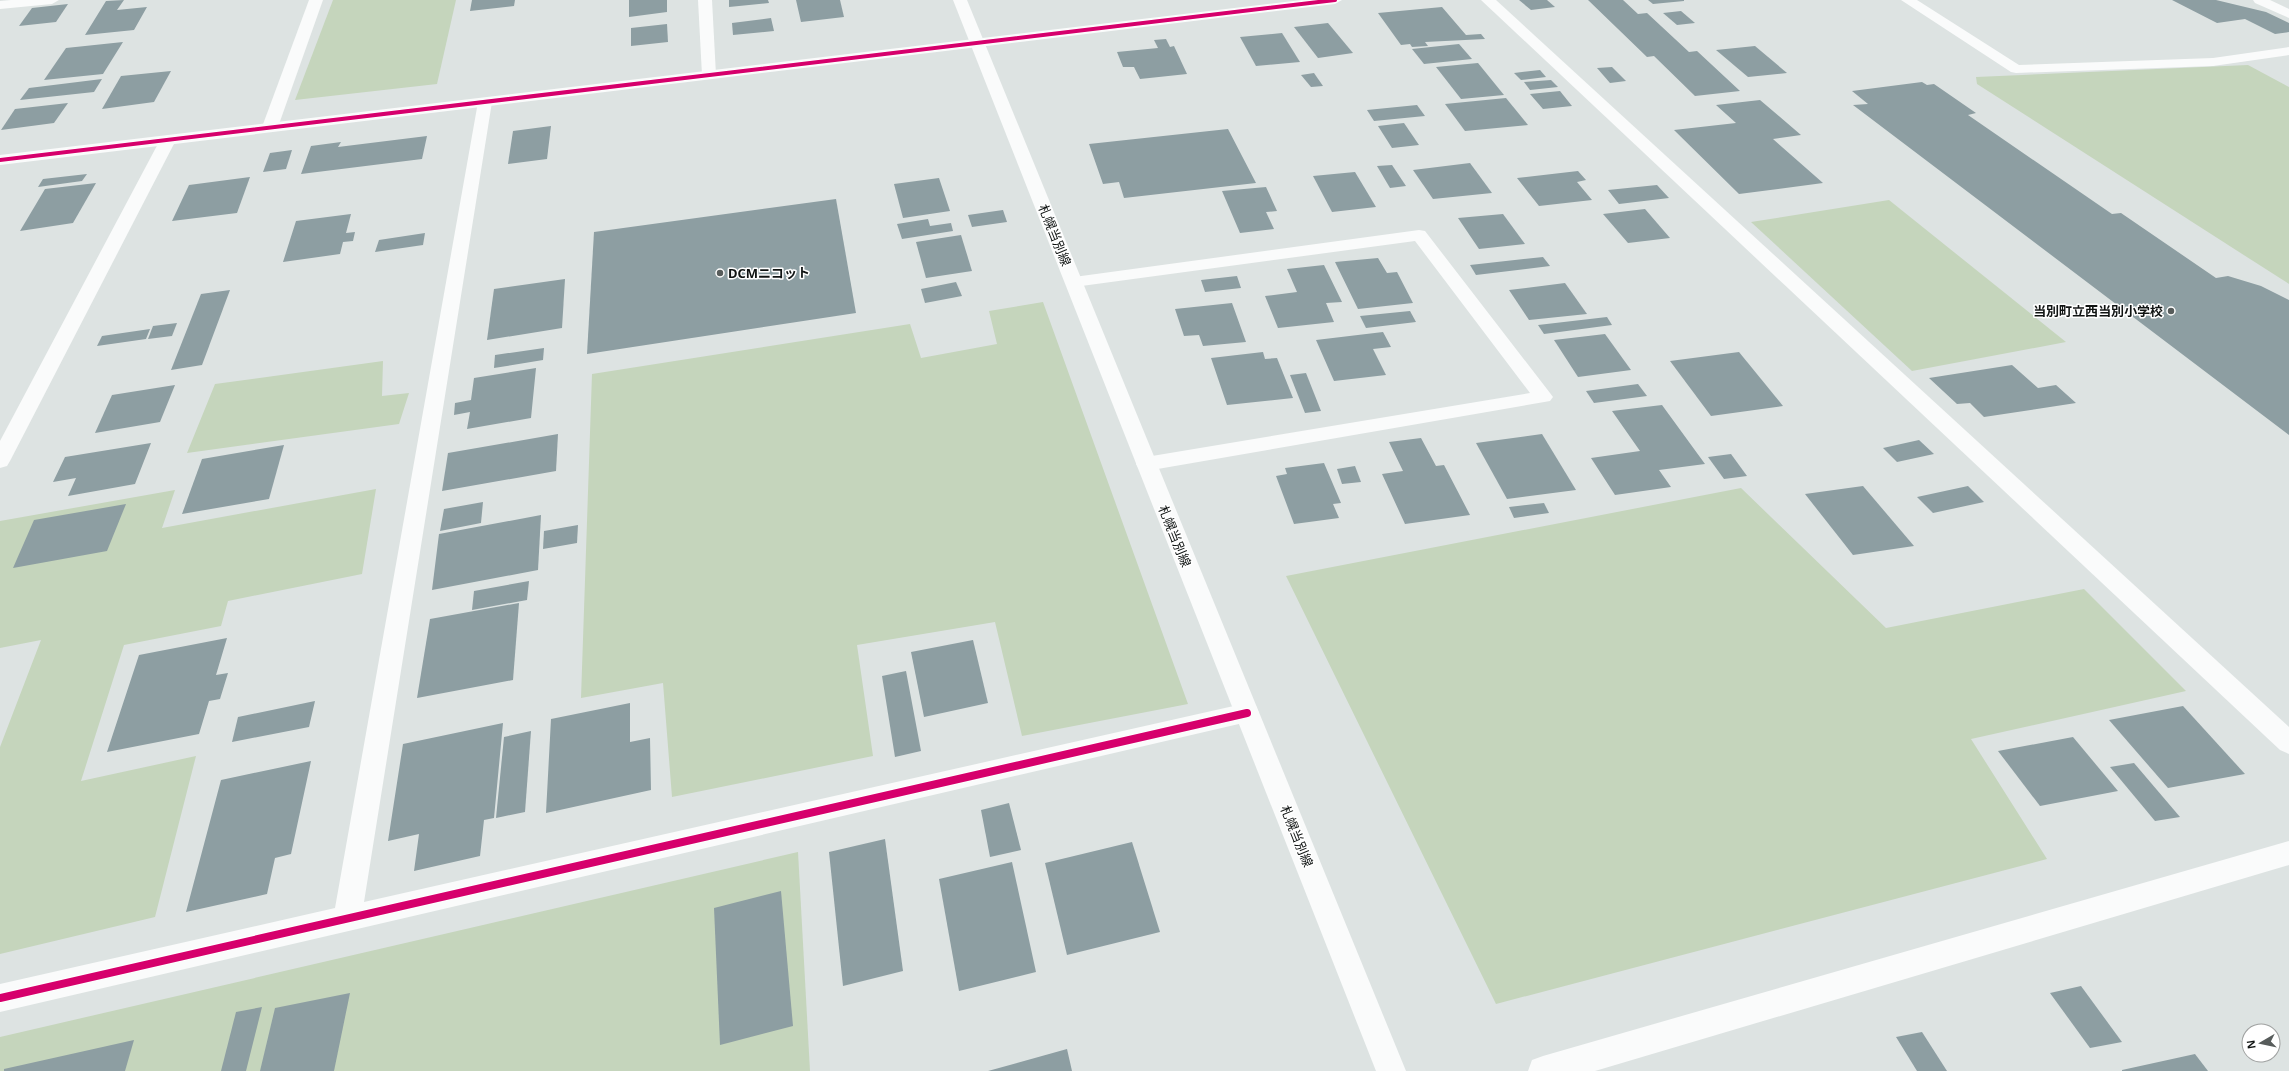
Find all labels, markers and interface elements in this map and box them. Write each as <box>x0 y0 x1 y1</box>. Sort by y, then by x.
street label: 札幌当別線 <box>1034 201 1076 269</box>
place label: DCMニコット <box>728 264 810 282</box>
marker: DCMニコット <box>715 268 725 278</box>
place label: 当別町立西当別小学校 <box>2033 302 2163 320</box>
marker: 当別町立西当別小学校 <box>2166 306 2176 316</box>
street label: 札幌当別線 <box>1154 502 1196 570</box>
street label: 札幌当別線 <box>1276 802 1318 870</box>
north arrow <box>2241 1023 2281 1063</box>
text: N <box>2243 1039 2259 1050</box>

